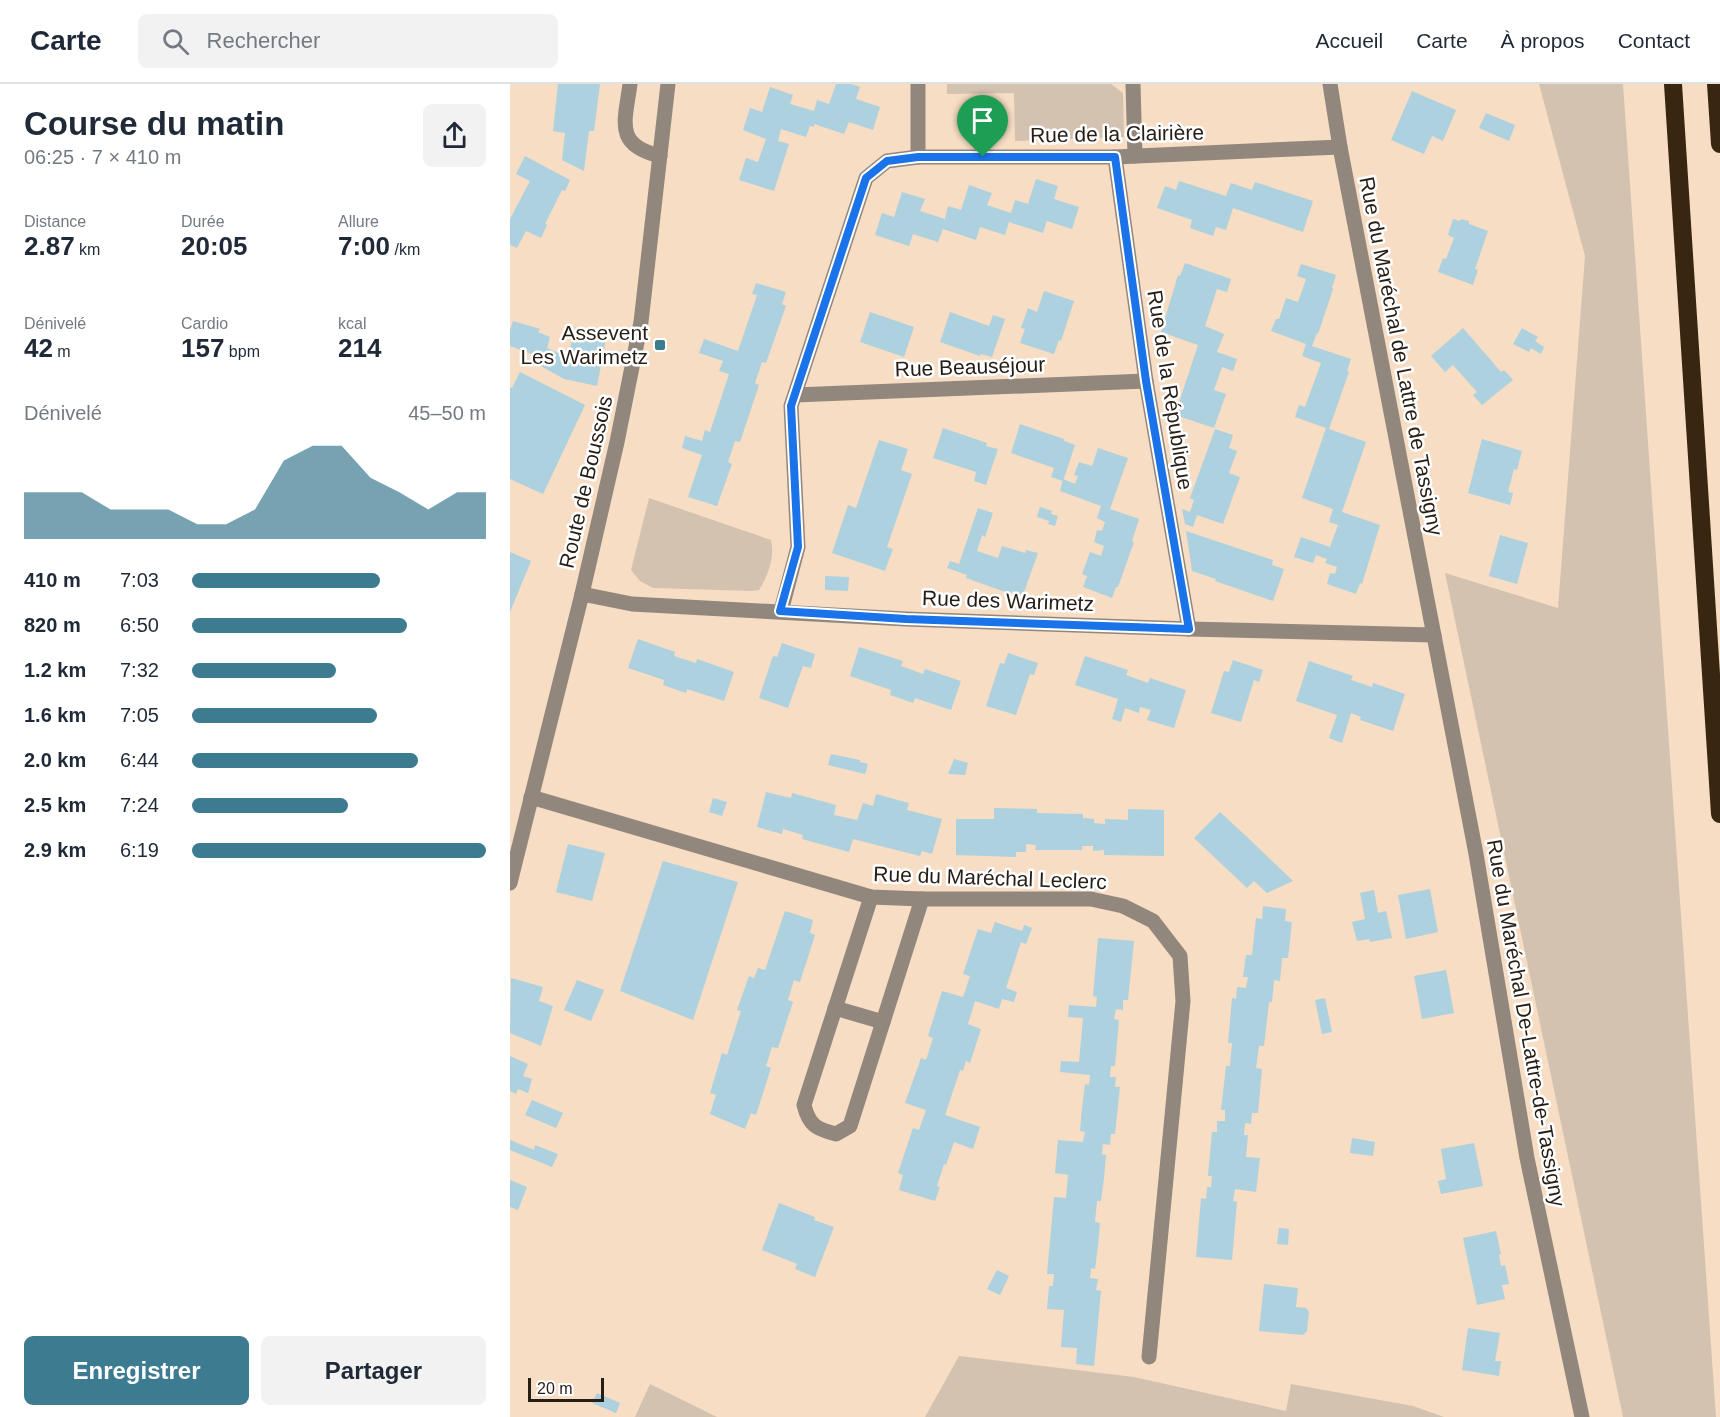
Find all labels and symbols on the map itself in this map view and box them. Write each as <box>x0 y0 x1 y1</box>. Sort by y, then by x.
pin <box>957 95 1008 157</box>
street label: Rue de la Clairière <box>1030 120 1204 147</box>
street label: Rue du Maréchal de Lattre de Tassigny <box>1355 175 1448 538</box>
street label: Rue de la République <box>1143 288 1198 491</box>
place label: Assevent Les Warimetz <box>520 321 648 368</box>
marker: Assevent Les Warimetz <box>653 338 667 352</box>
street label: Rue Beauséjour <box>894 352 1046 381</box>
street label: Route de Boussois <box>554 393 617 570</box>
street label: Rue des Warimetz <box>922 586 1094 615</box>
street label: Rue du Maréchal De-Lattre-de-Tassigny <box>1483 838 1570 1209</box>
street label: Rue du Maréchal Leclerc <box>873 862 1107 893</box>
scale bar <box>528 1375 604 1402</box>

